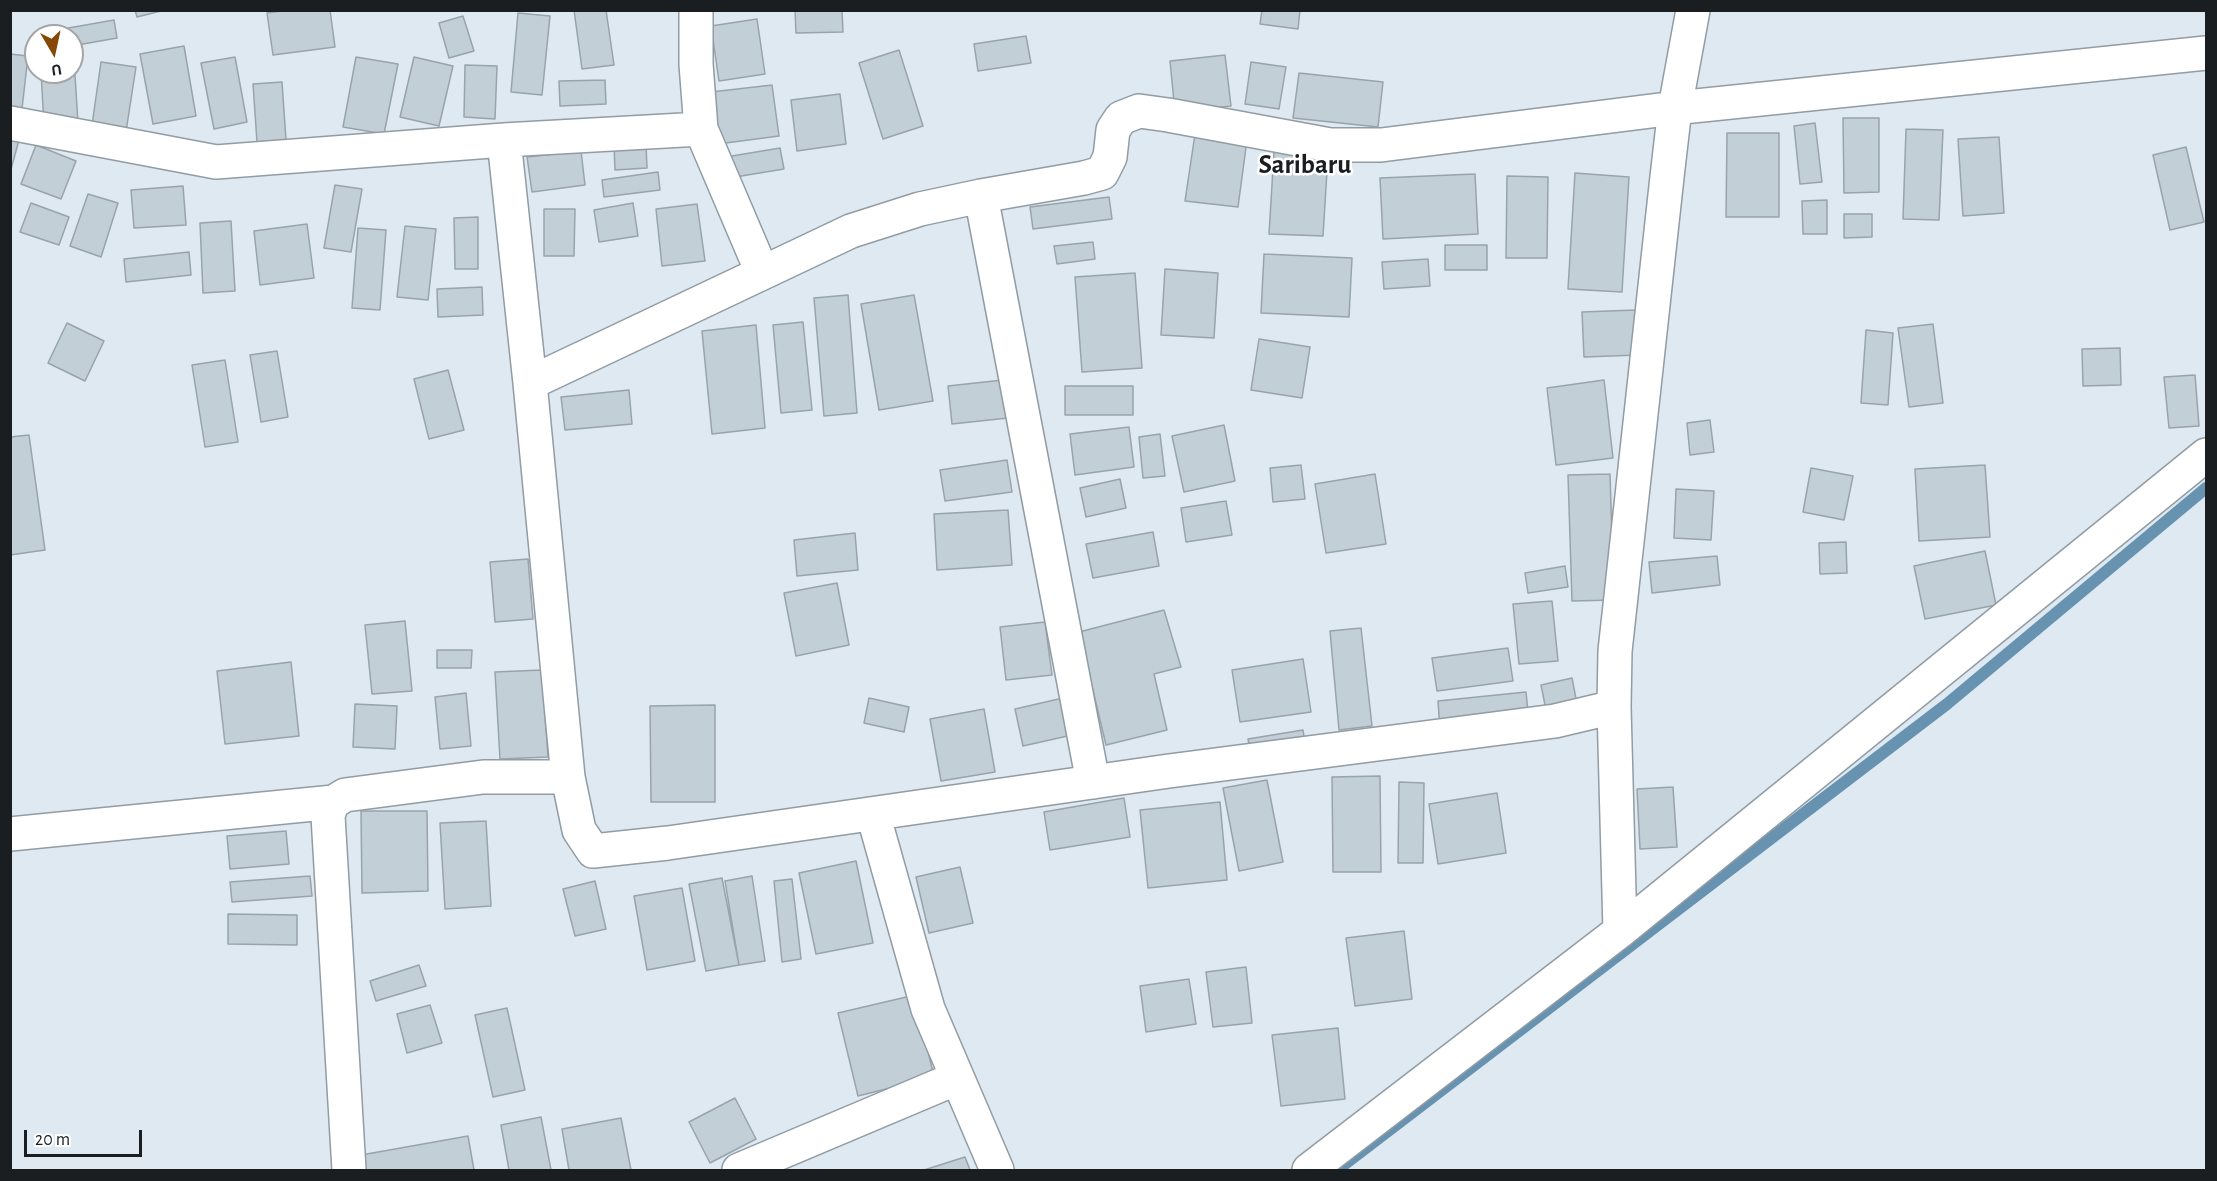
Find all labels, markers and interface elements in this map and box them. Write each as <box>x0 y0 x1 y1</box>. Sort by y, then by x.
north arrow <box>24 24 84 84</box>
text: U <box>50 61 63 79</box>
district label: Saribaru <box>1259 149 1351 181</box>
scale bar <box>27 1118 146 1156</box>
text: 20 m <box>35 1131 70 1149</box>

